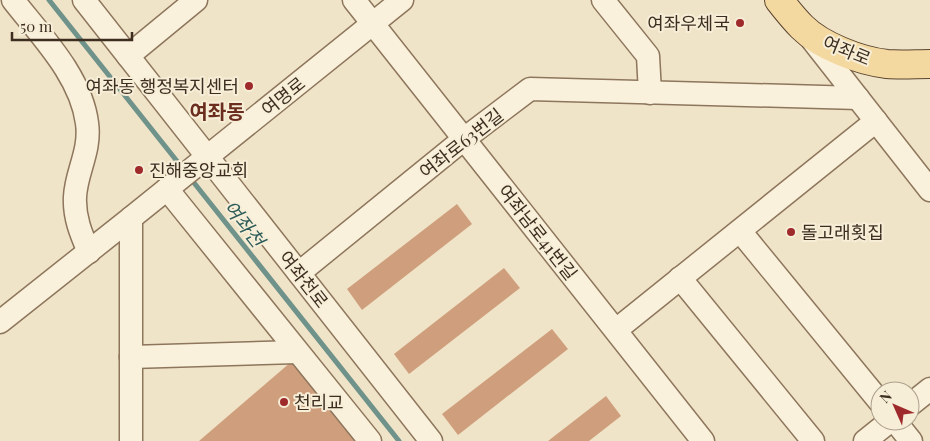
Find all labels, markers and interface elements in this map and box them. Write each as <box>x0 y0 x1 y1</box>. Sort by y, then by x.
scale bar <box>12 10 132 42</box>
place label: 여좌우체국 <box>647 11 730 35</box>
text: 50 m <box>20 16 53 36</box>
marker: 여좌우체국 <box>734 17 746 29</box>
street label: 여좌로 <box>819 30 875 70</box>
street label: 여명로 <box>256 71 310 121</box>
place label: 여좌동 행정복지센터 <box>85 74 239 98</box>
marker: 여좌동 행정복지센터 <box>243 80 255 92</box>
district label: 여좌동 <box>189 97 245 124</box>
street label: 여좌로63번길 <box>414 103 508 183</box>
place label: 진해중앙교회 <box>149 158 248 182</box>
marker: 진해중앙교회 <box>133 164 145 176</box>
street label: 여좌남로41번길 <box>493 179 583 285</box>
water label: 여좌천 <box>219 194 272 253</box>
place label: 돌고래횟집 <box>801 220 884 244</box>
marker: 돌고래횟집 <box>785 226 797 238</box>
street label: 여좌천로 <box>274 246 334 312</box>
north arrow <box>870 381 920 431</box>
text: N <box>875 386 896 407</box>
place label: 천리교 <box>294 390 344 414</box>
marker: 천리교 <box>278 396 290 408</box>

